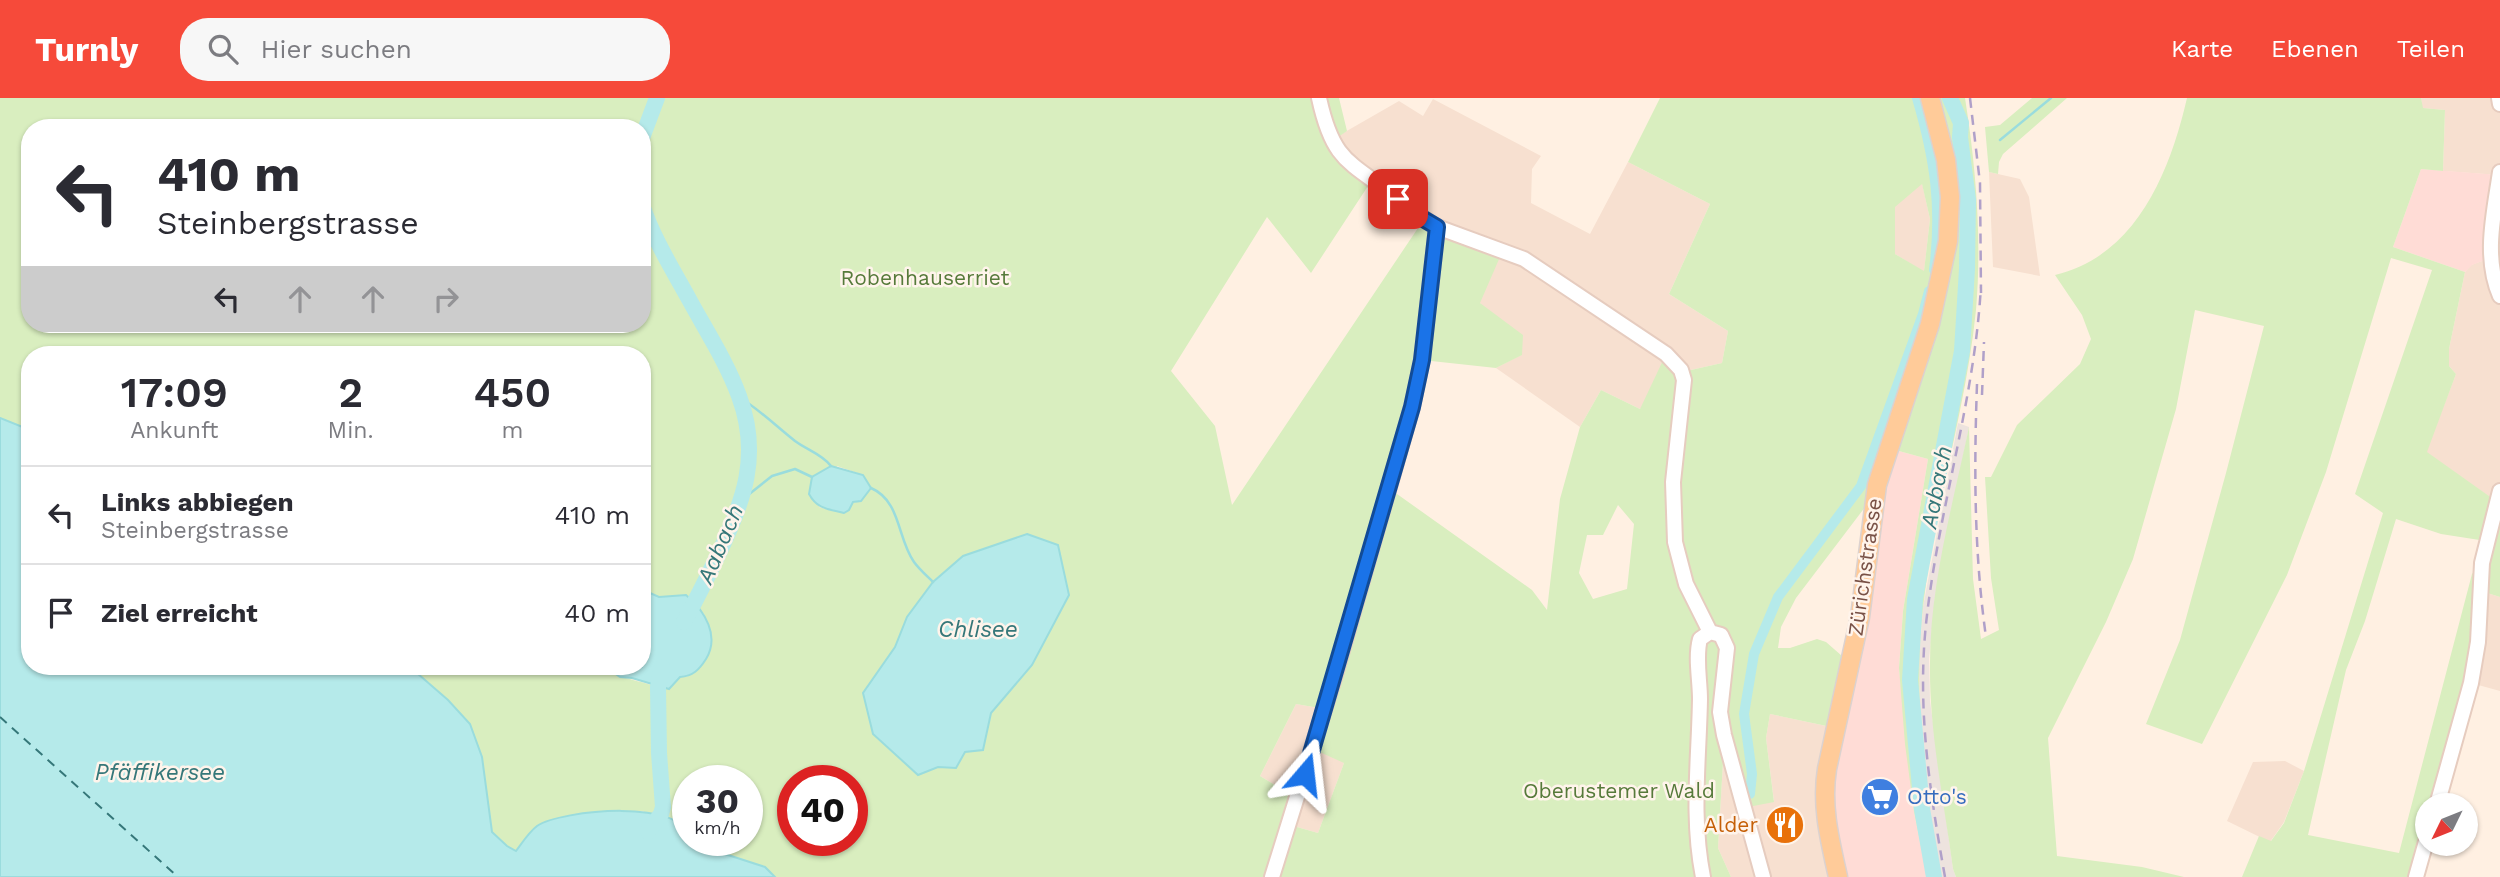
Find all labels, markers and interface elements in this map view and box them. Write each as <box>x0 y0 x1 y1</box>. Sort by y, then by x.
search box <box>180 18 670 81</box>
text: Turnly <box>35 30 138 69</box>
icon: search <box>204 30 242 68</box>
text: Hier suchen <box>260 34 412 64</box>
text: Karte <box>2171 35 2233 63</box>
text: Ebenen <box>2271 35 2359 63</box>
text: Teilen <box>2397 35 2465 63</box>
text: 410 m <box>157 145 300 203</box>
icon: left <box>42 147 133 238</box>
pin <box>1368 169 1428 229</box>
icon: arrive <box>1379 180 1417 218</box>
text: Steinbergstrasse <box>157 204 419 242</box>
park label: Robenhauserriet <box>841 265 1010 290</box>
icon: left <box>208 280 246 318</box>
icon: ahead <box>281 280 319 318</box>
icon: ahead <box>354 280 392 318</box>
icon: right <box>427 280 465 318</box>
text: 17:09 <box>121 368 228 417</box>
text: 2 <box>338 368 363 417</box>
text: 450 <box>473 368 551 417</box>
text: Ankunft <box>130 417 218 444</box>
text: Min. <box>328 417 374 444</box>
text: m <box>501 417 523 444</box>
water label: Aabach <box>1915 444 1958 532</box>
text: Links abbiegen <box>101 487 294 517</box>
icon: left <box>42 496 80 534</box>
street label: Zürichstrasse <box>1842 496 1887 637</box>
text: 410 m <box>555 500 630 530</box>
water label: Aabach <box>691 501 749 589</box>
text: Steinbergstrasse <box>101 517 289 544</box>
icon: arrive <box>42 594 80 632</box>
text: Ziel erreicht <box>101 598 258 628</box>
text: 40 m <box>564 598 630 628</box>
water label: Chlisee <box>938 616 1018 643</box>
position arrow <box>1268 737 1342 811</box>
water label: Pfäffikersee <box>95 759 225 786</box>
speed limit sign: 40 <box>777 765 868 856</box>
supermarket icon: Otto's <box>1859 776 1901 818</box>
park label: Oberustemer Wald <box>1523 778 1715 803</box>
text: 30 <box>696 780 739 822</box>
place label: Otto's <box>1907 784 1967 809</box>
north arrow <box>2415 793 2478 856</box>
map controls <box>2415 793 2478 856</box>
restaurant icon: Alder <box>1764 804 1806 846</box>
place label: Alder <box>1704 812 1758 837</box>
text: km/h <box>694 817 741 838</box>

